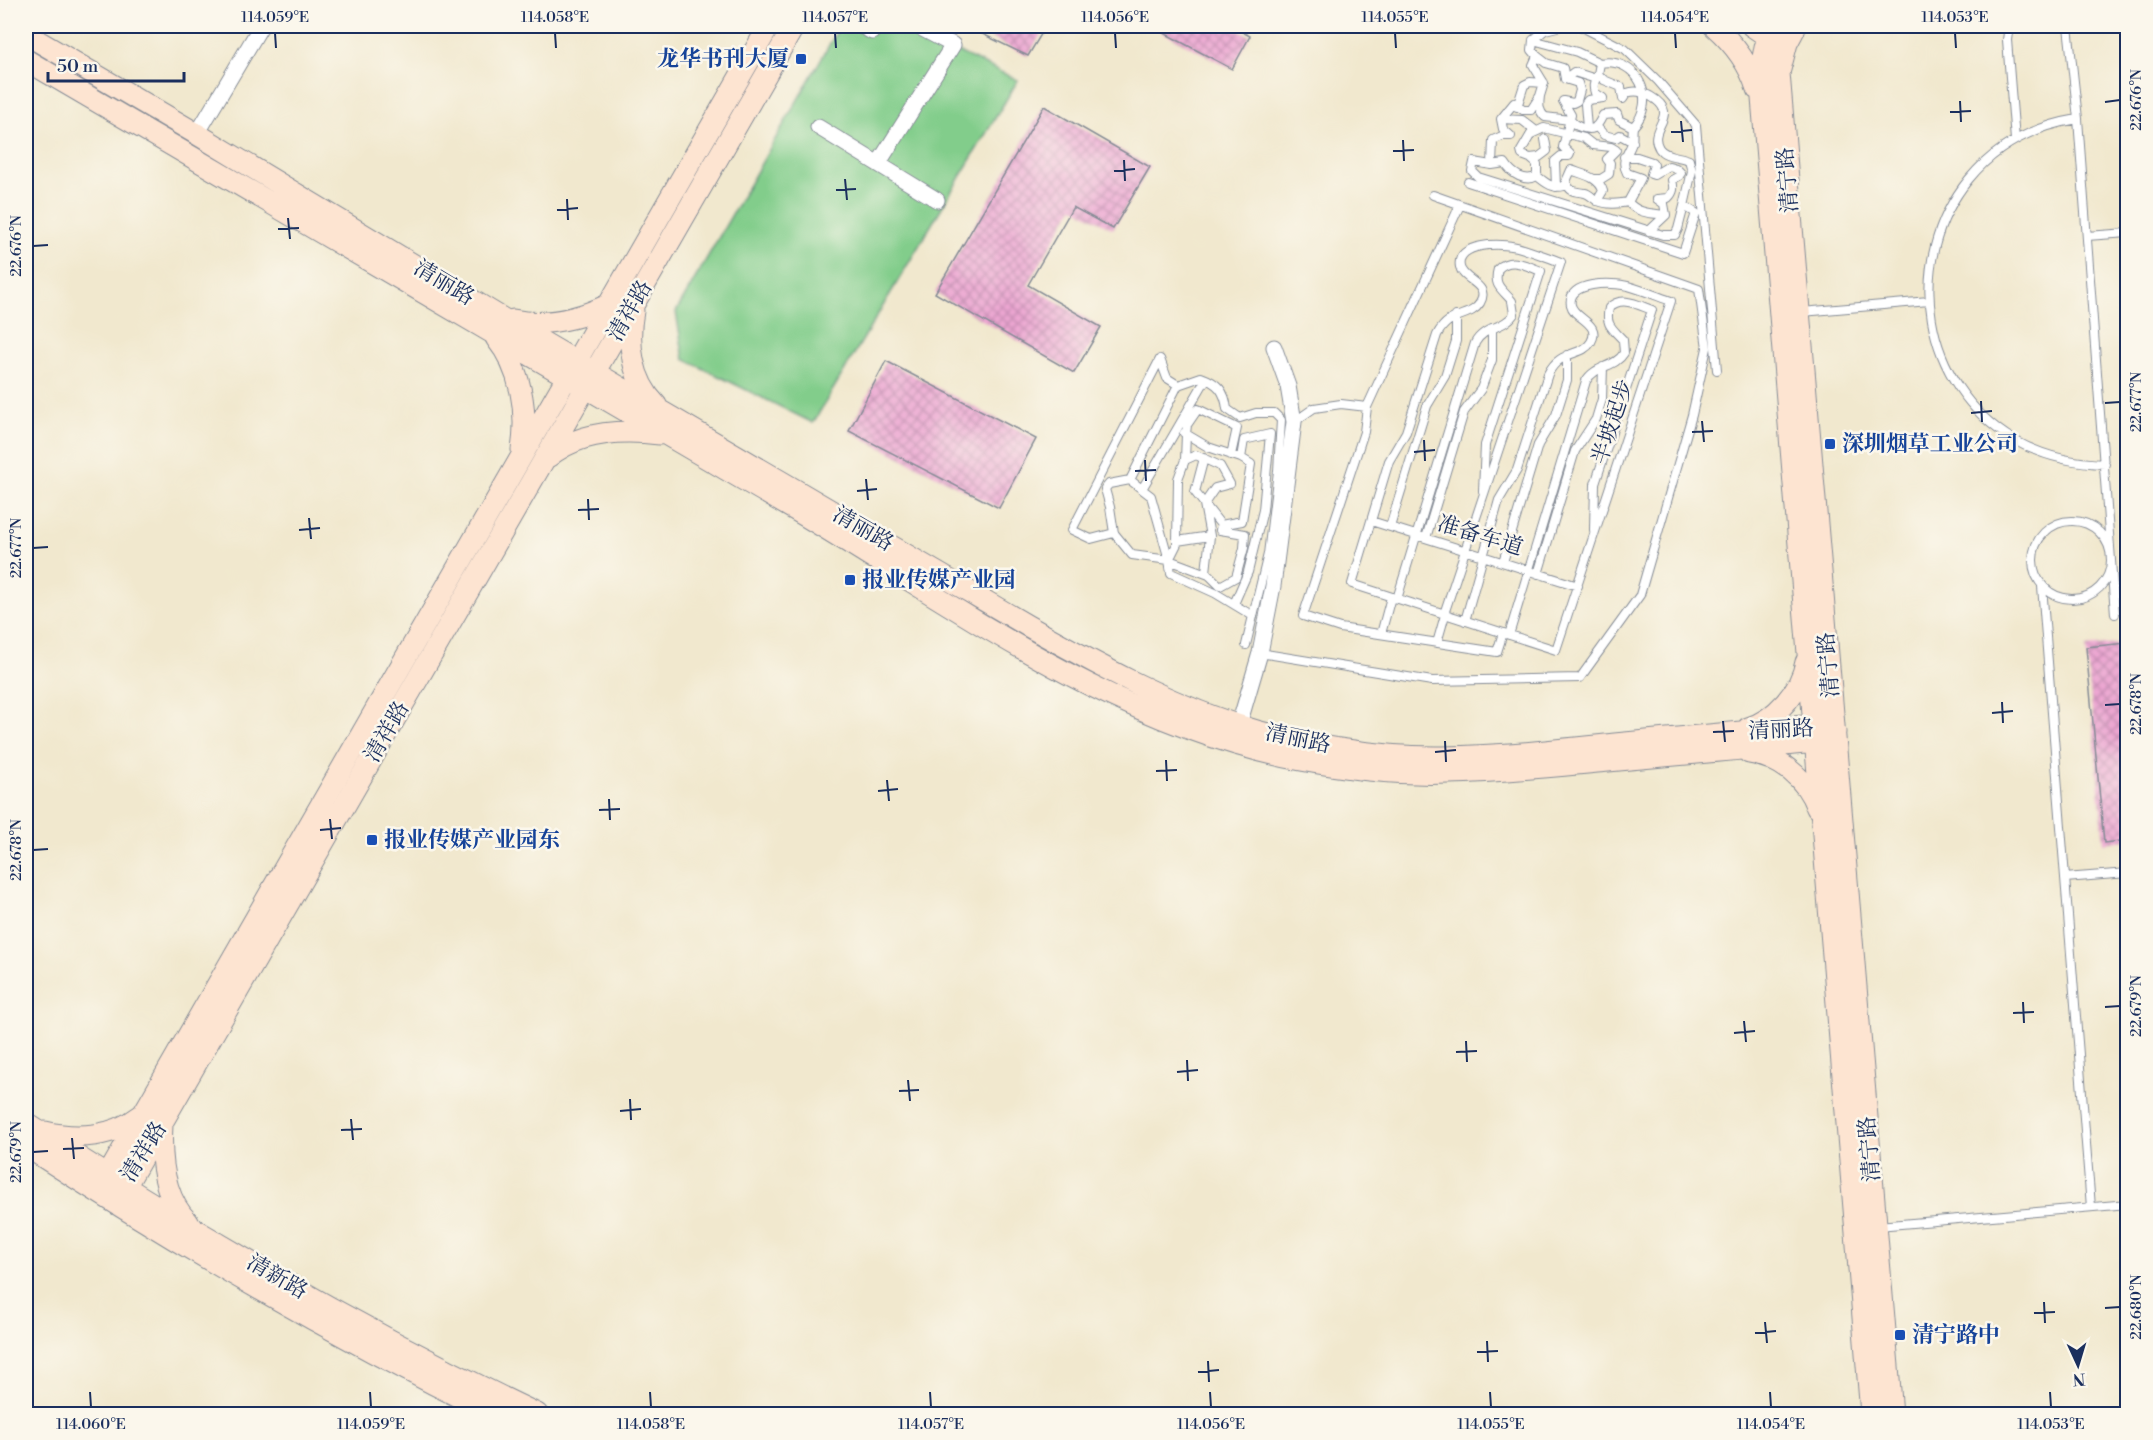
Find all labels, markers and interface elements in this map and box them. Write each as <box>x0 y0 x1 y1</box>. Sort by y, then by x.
text: 114.059°E <box>241 8 309 27</box>
text: 114.058°E <box>521 8 589 27</box>
text: 114.057°E <box>802 8 868 27</box>
text: 114.056°E <box>1081 8 1149 27</box>
text: 114.055°E <box>1361 8 1429 27</box>
text: 114.054°E <box>1641 8 1709 27</box>
text: 114.053°E <box>1921 8 1989 27</box>
scale bar <box>48 45 184 83</box>
place label: 龙华书刊大厦 <box>657 46 789 73</box>
marker: 龙华书刊大厦 <box>794 52 808 66</box>
text: 50 m <box>57 55 99 78</box>
text: 22.676°N <box>2127 69 2146 131</box>
street label: 清宁路 <box>1772 146 1804 214</box>
text: 22.676°N <box>7 215 26 277</box>
street label: 清丽路 <box>409 254 479 312</box>
street label: 清祥路 <box>602 276 658 346</box>
text: 22.677°N <box>2127 372 2146 432</box>
street label: 半坡起步 <box>1587 376 1639 468</box>
place label: 深圳烟草工业公司 <box>1842 431 2018 458</box>
marker: 深圳烟草工业公司 <box>1823 437 1837 451</box>
street label: 清丽路 <box>828 501 898 557</box>
street label: 准备车道 <box>1434 510 1526 562</box>
text: 22.677°N <box>7 518 26 578</box>
place label: 报业传媒产业园 <box>862 567 1016 594</box>
marker: 报业传媒产业园 <box>843 573 857 587</box>
street label: 清宁路 <box>1813 631 1845 699</box>
text: 22.678°N <box>2127 673 2146 735</box>
street label: 清祥路 <box>359 697 415 767</box>
street label: 清丽路 <box>1747 715 1815 745</box>
street label: 清丽路 <box>1263 719 1333 759</box>
text: 22.678°N <box>7 819 26 881</box>
place label: 报业传媒产业园东 <box>384 827 560 854</box>
marker: 报业传媒产业园东 <box>365 833 379 847</box>
text: 22.679°N <box>2127 975 2146 1037</box>
street label: 清宁路 <box>1854 1115 1886 1183</box>
street label: 清祥路 <box>115 1117 173 1187</box>
text: 22.679°N <box>7 1121 26 1183</box>
street label: 清新路 <box>242 1249 312 1305</box>
text: 22.680°N <box>2127 1274 2146 1340</box>
place label: 清宁路中 <box>1912 1322 2000 1349</box>
marker: 清宁路中 <box>1893 1328 1907 1342</box>
north arrow <box>2048 1335 2108 1395</box>
text: N <box>2072 1369 2086 1389</box>
text: 114.060°E <box>56 1415 126 1434</box>
text: 114.059°E <box>337 1415 405 1434</box>
text: 114.058°E <box>617 1415 685 1434</box>
text: 114.057°E <box>898 1415 964 1434</box>
text: 114.056°E <box>1177 1415 1245 1434</box>
text: 114.055°E <box>1457 1415 1525 1434</box>
text: 114.054°E <box>1737 1415 1805 1434</box>
text: 114.053°E <box>2017 1415 2085 1434</box>

